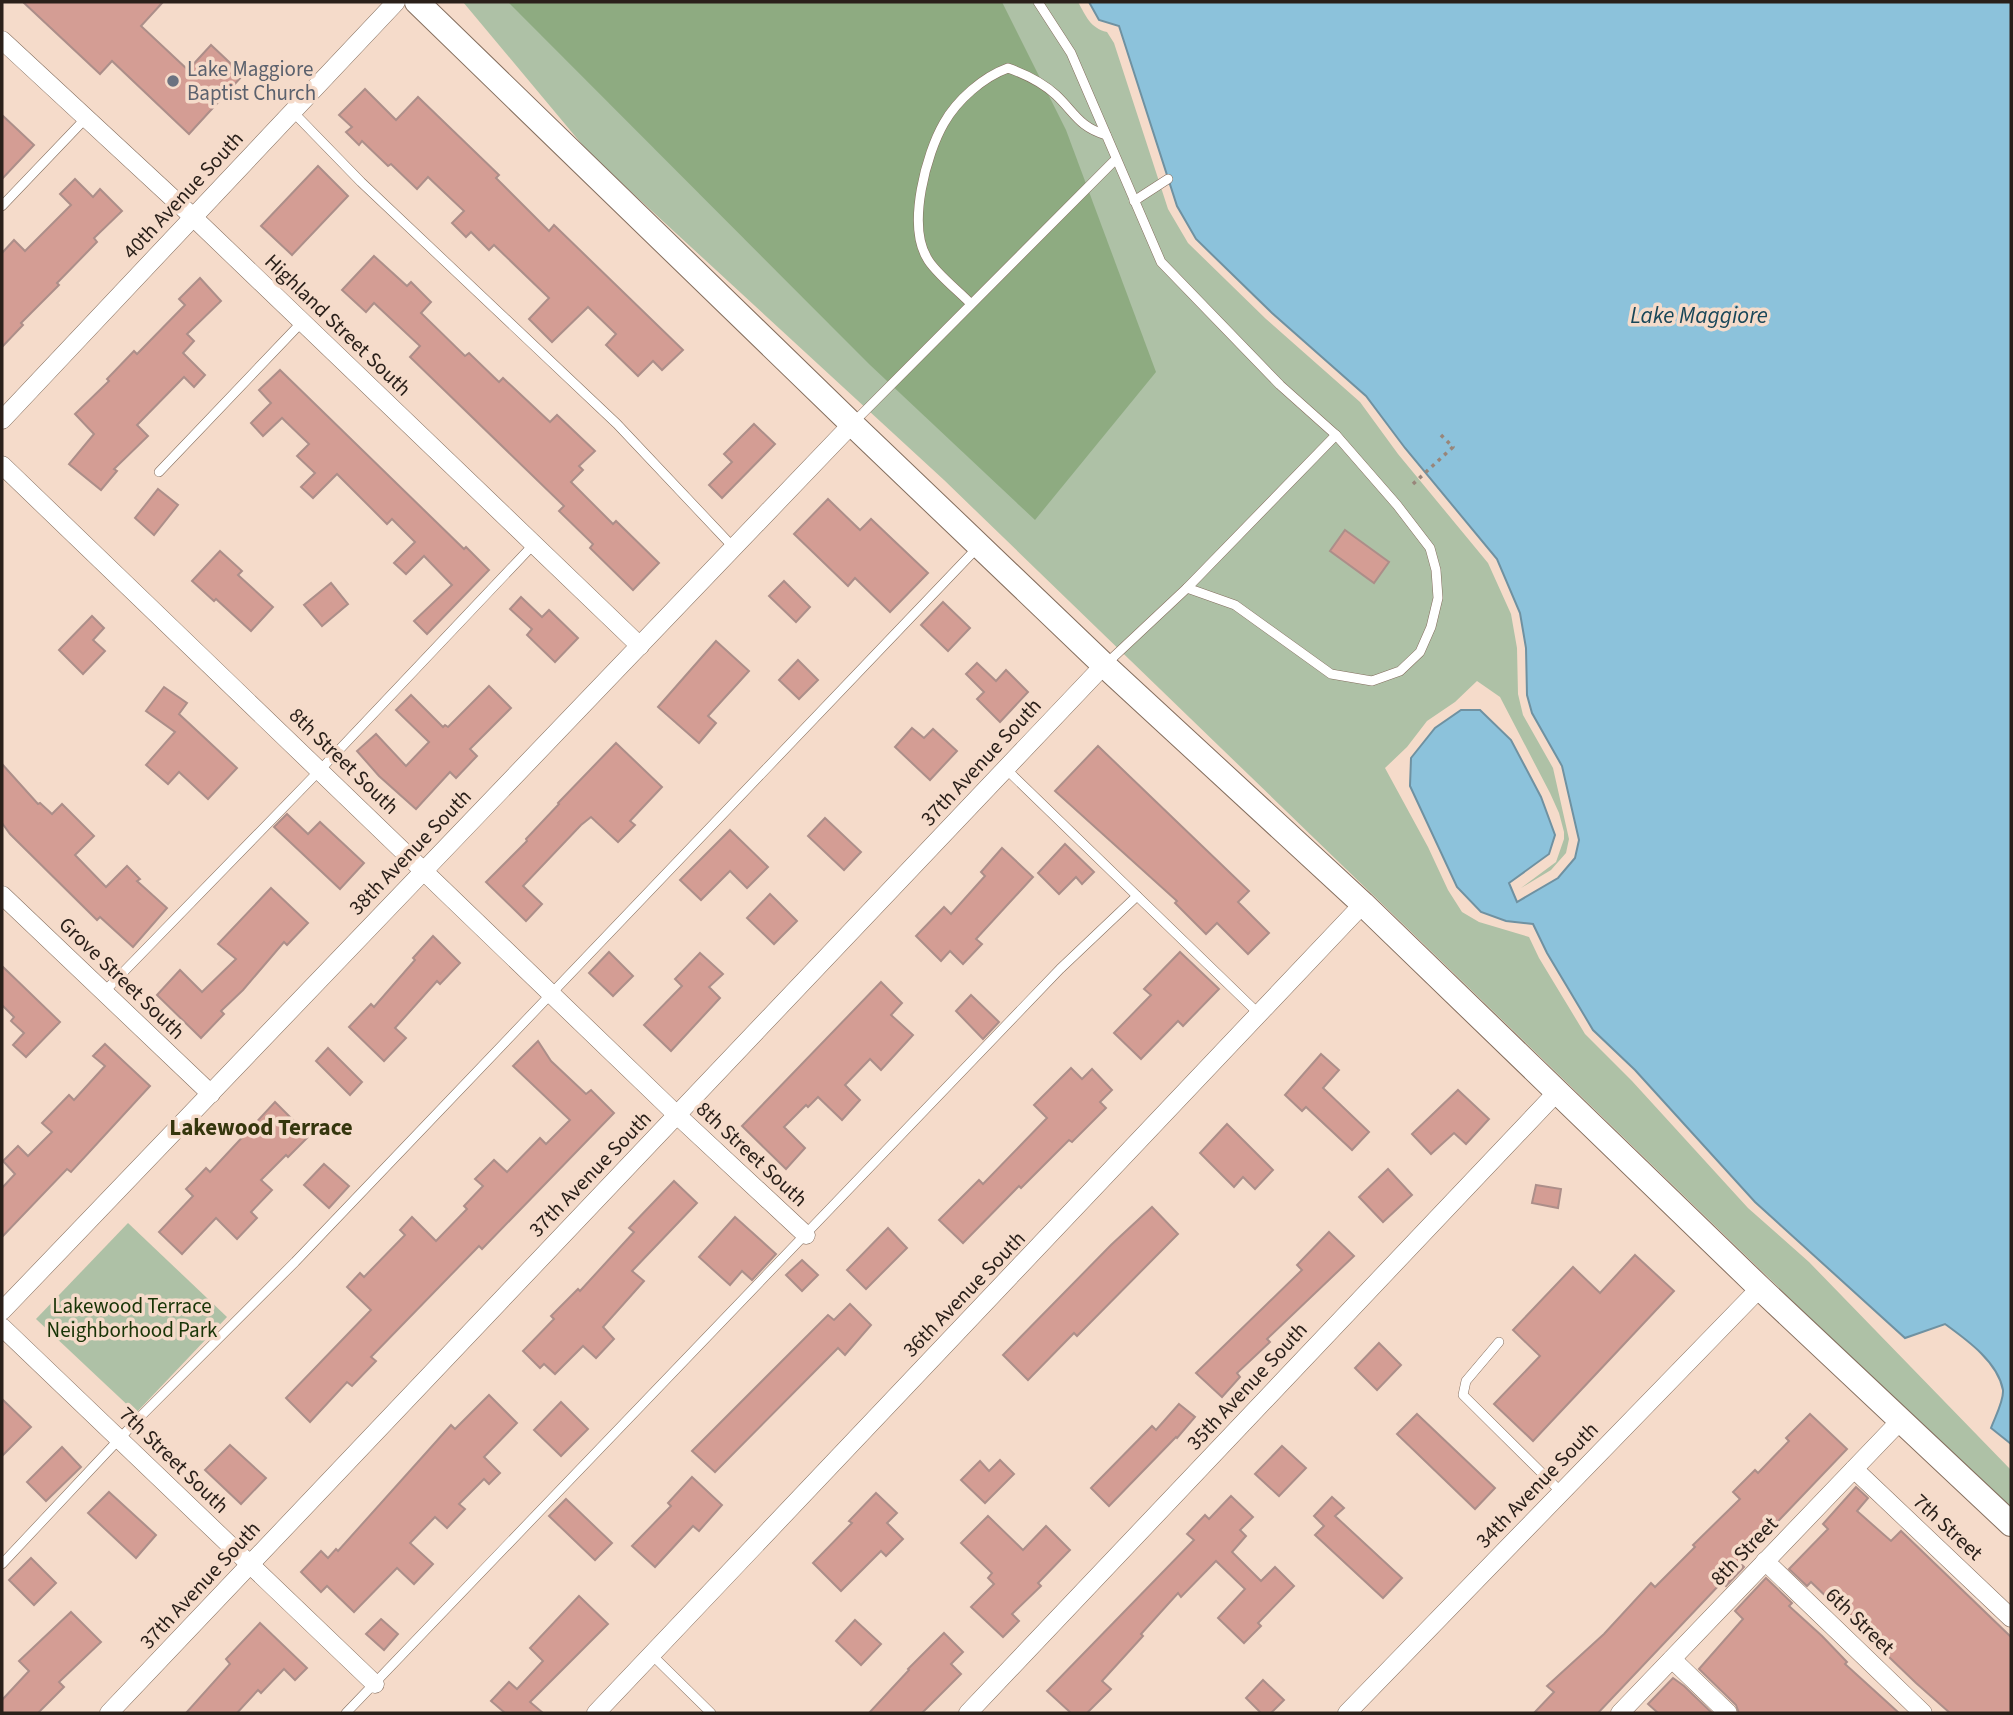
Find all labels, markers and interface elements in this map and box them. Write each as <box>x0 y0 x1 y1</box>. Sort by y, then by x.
place label: Lake Maggiore Baptist Church <box>187 54 316 108</box>
marker: Lake Maggiore Baptist Church <box>165 73 181 89</box>
street label: 40th Avenue South <box>116 124 250 266</box>
street label: Highland Street South <box>258 247 418 403</box>
water label: Lake Maggiore <box>1630 299 1768 332</box>
street label: 37th Avenue South <box>914 691 1048 833</box>
street label: 8th Street South <box>282 701 406 821</box>
street label: 38th Avenue South <box>342 782 478 922</box>
street label: Grove Street South <box>52 910 192 1046</box>
street label: 8th Street South <box>690 1094 814 1214</box>
street label: 37th Avenue South <box>522 1104 658 1244</box>
district label: Lakewood Terrace <box>169 1111 353 1144</box>
street label: 36th Avenue South <box>896 1224 1032 1364</box>
park label: Lakewood Terrace Neighborhood Park <box>47 1291 218 1345</box>
street label: 35th Avenue South <box>1180 1315 1314 1457</box>
street label: 7th Street South <box>112 1400 236 1520</box>
street label: 34th Avenue South <box>1469 1415 1605 1555</box>
street label: 7th Street <box>1906 1487 1990 1567</box>
street label: 8th Street <box>1703 1510 1785 1592</box>
street label: 37th Avenue South <box>133 1514 267 1656</box>
street label: 6th Street <box>1819 1580 1901 1662</box>

